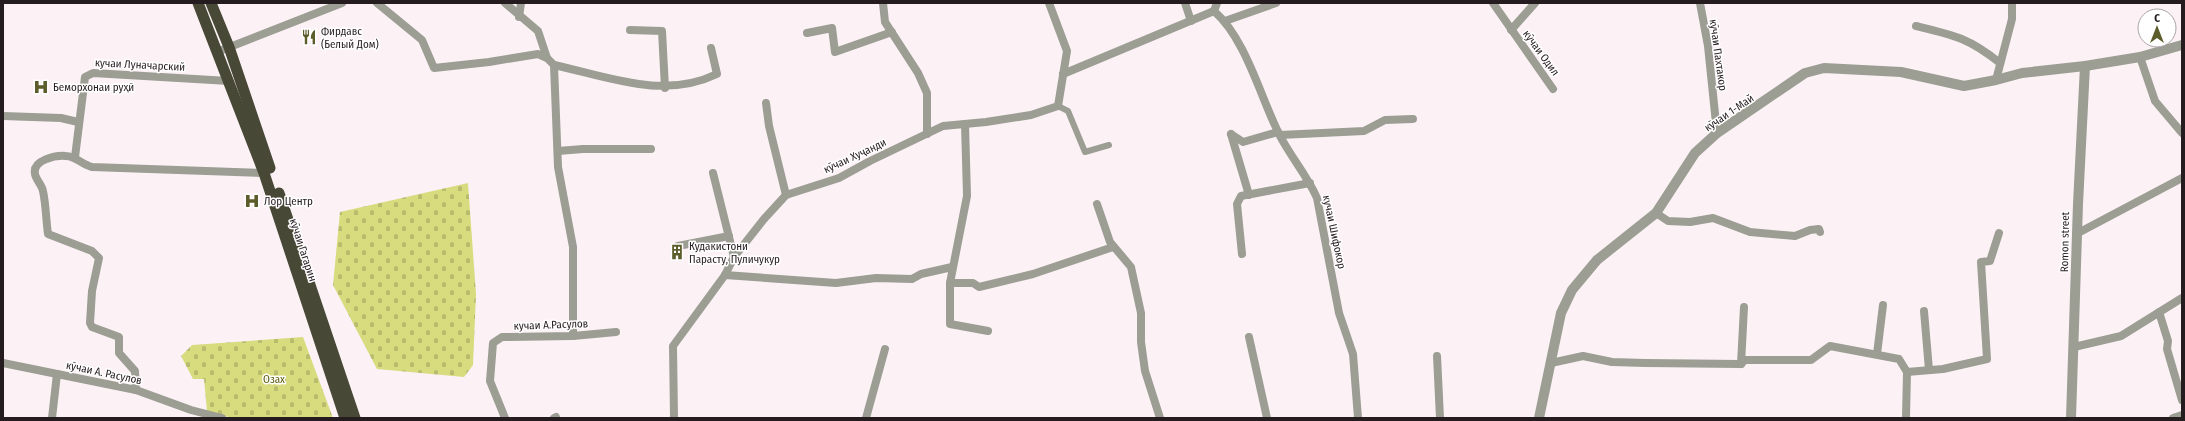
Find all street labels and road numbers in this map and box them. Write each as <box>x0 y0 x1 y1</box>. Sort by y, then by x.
street label: кӯчаи Пахтакор <box>1707 18 1729 92</box>
street label: кӯчаи Одил <box>1520 28 1562 78</box>
street label: кучаи Луначарский <box>95 56 186 74</box>
street label: кӯчаи 1-Май <box>1702 92 1756 134</box>
street label: кӯчаи Хуҷанди <box>822 136 889 176</box>
street label: кучаи Шифокор <box>1320 194 1348 270</box>
street label: Romon street <box>2058 211 2072 272</box>
street label: кӯчаи Гагарин <box>287 217 319 283</box>
street label: кучаи А.Расулов <box>513 317 589 333</box>
street label: кӯчаи А. Расулов <box>65 359 143 387</box>

